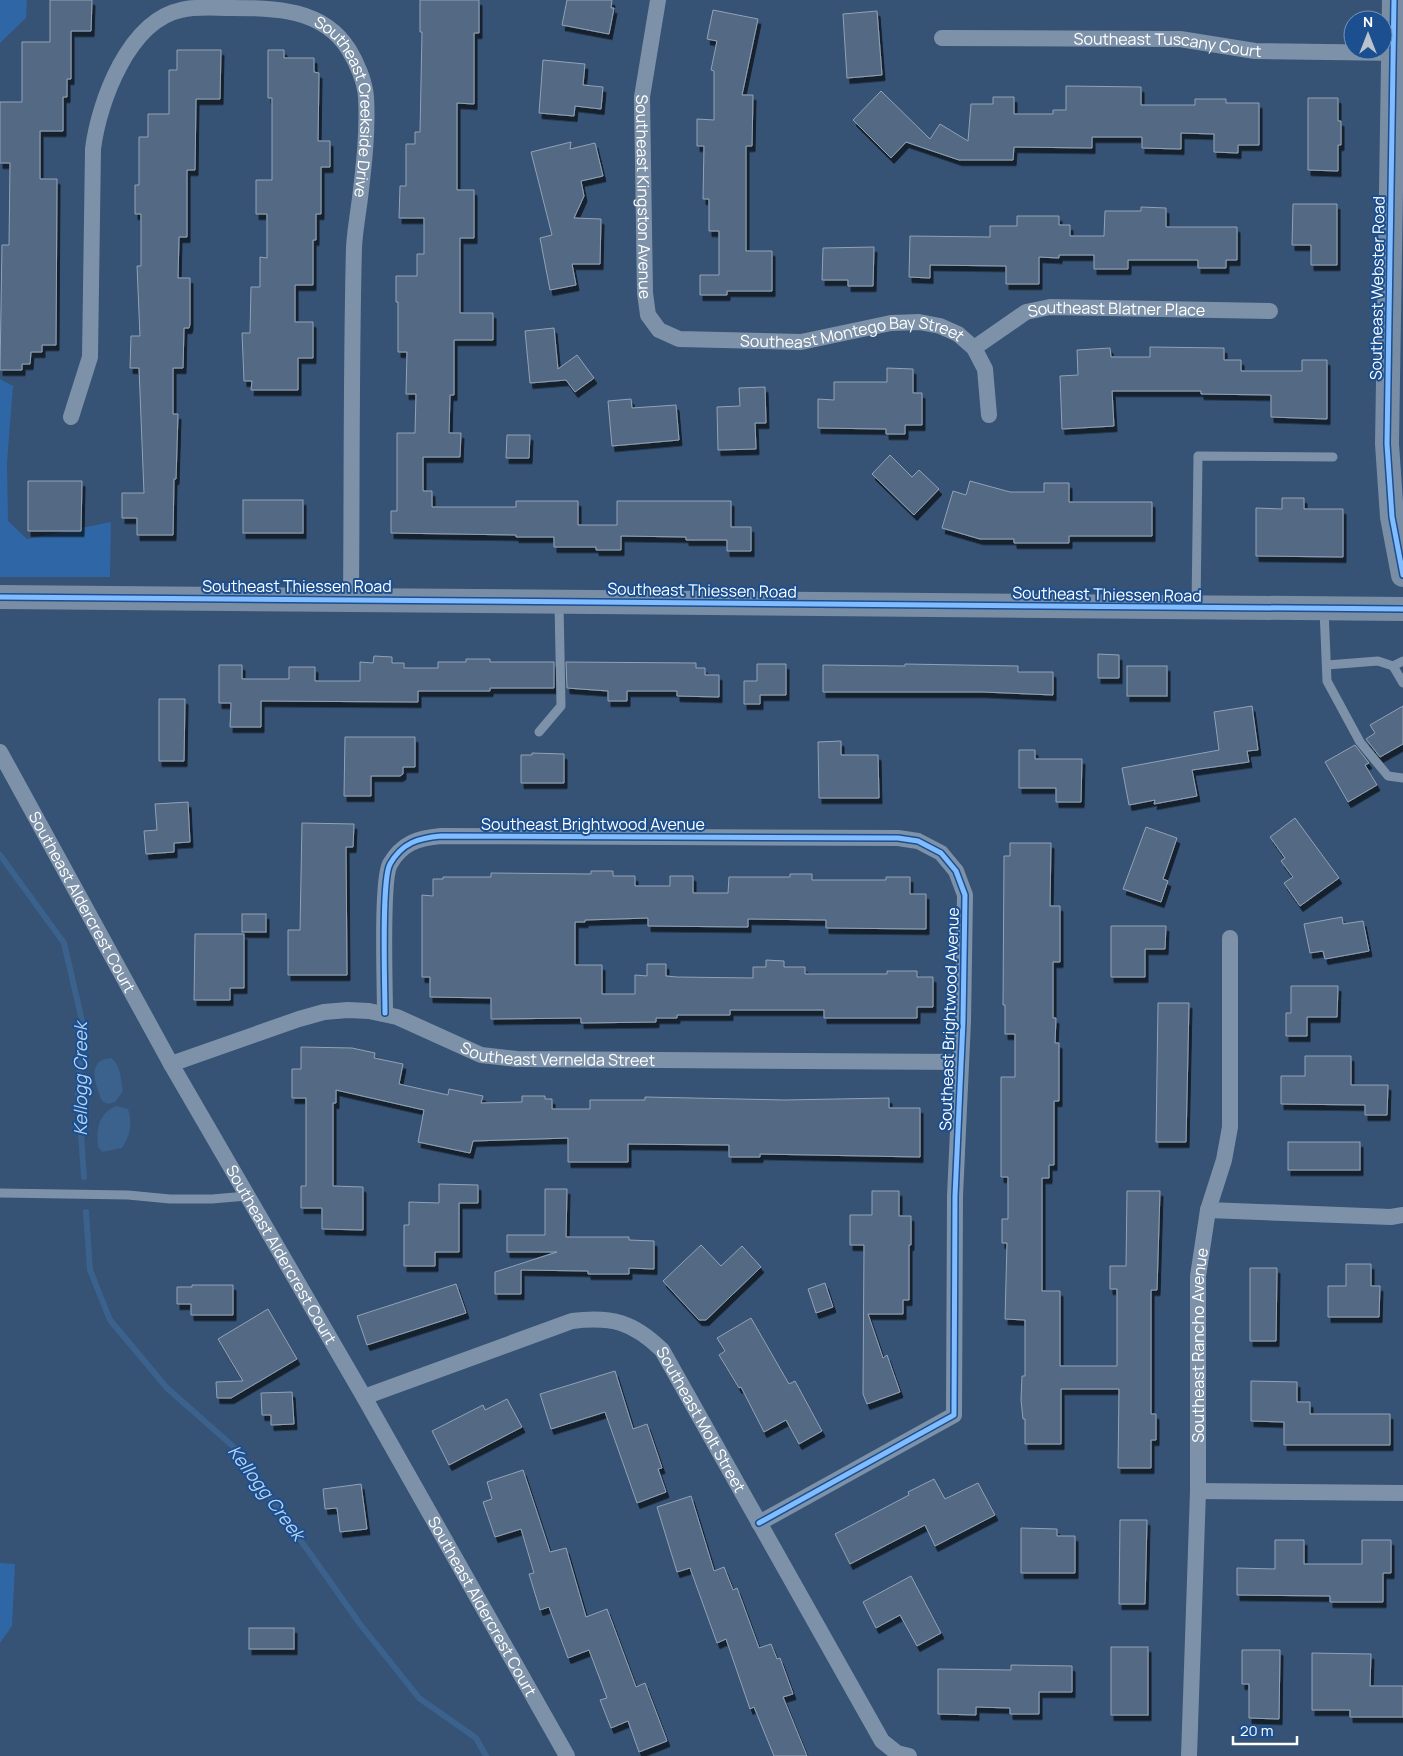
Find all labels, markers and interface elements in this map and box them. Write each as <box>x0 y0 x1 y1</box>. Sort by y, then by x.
street label: Southeast Creekside Drive <box>311 10 378 199</box>
north arrow <box>1343 10 1393 60</box>
text: N <box>1363 12 1373 31</box>
street label: Southeast Tuscany Court <box>1074 28 1262 62</box>
street label: Southeast Kingston Avenue <box>631 94 657 300</box>
street label: Southeast Webster Road <box>1364 196 1390 380</box>
street label: Southeast Blatner Place <box>1026 296 1205 322</box>
street label: Southeast Montego Bay Street <box>740 311 970 353</box>
street label: Southeast Thiessen Road <box>202 575 392 597</box>
street label: Southeast Thiessen Road <box>607 577 797 603</box>
street label: Southeast Thiessen Road <box>1012 581 1202 607</box>
street label: Southeast Aldercrest Court <box>24 807 141 997</box>
street label: Southeast Brightwood Avenue <box>481 813 705 835</box>
street label: Southeast Brightwood Avenue <box>934 907 964 1131</box>
water label: Kellogg Creek <box>68 1019 92 1136</box>
street label: Southeast Vernelda Street <box>457 1036 655 1071</box>
street label: Southeast Aldercrest Court <box>221 1161 342 1348</box>
street label: Southeast Rancho Avenue <box>1187 1246 1213 1443</box>
street label: Southeast Molt Street <box>651 1342 751 1496</box>
water label: Kellogg Creek <box>223 1440 312 1547</box>
street label: Southeast Aldercrest Court <box>423 1512 542 1700</box>
scale bar <box>1233 1714 1297 1746</box>
text: 20 m <box>1240 1720 1273 1741</box>

